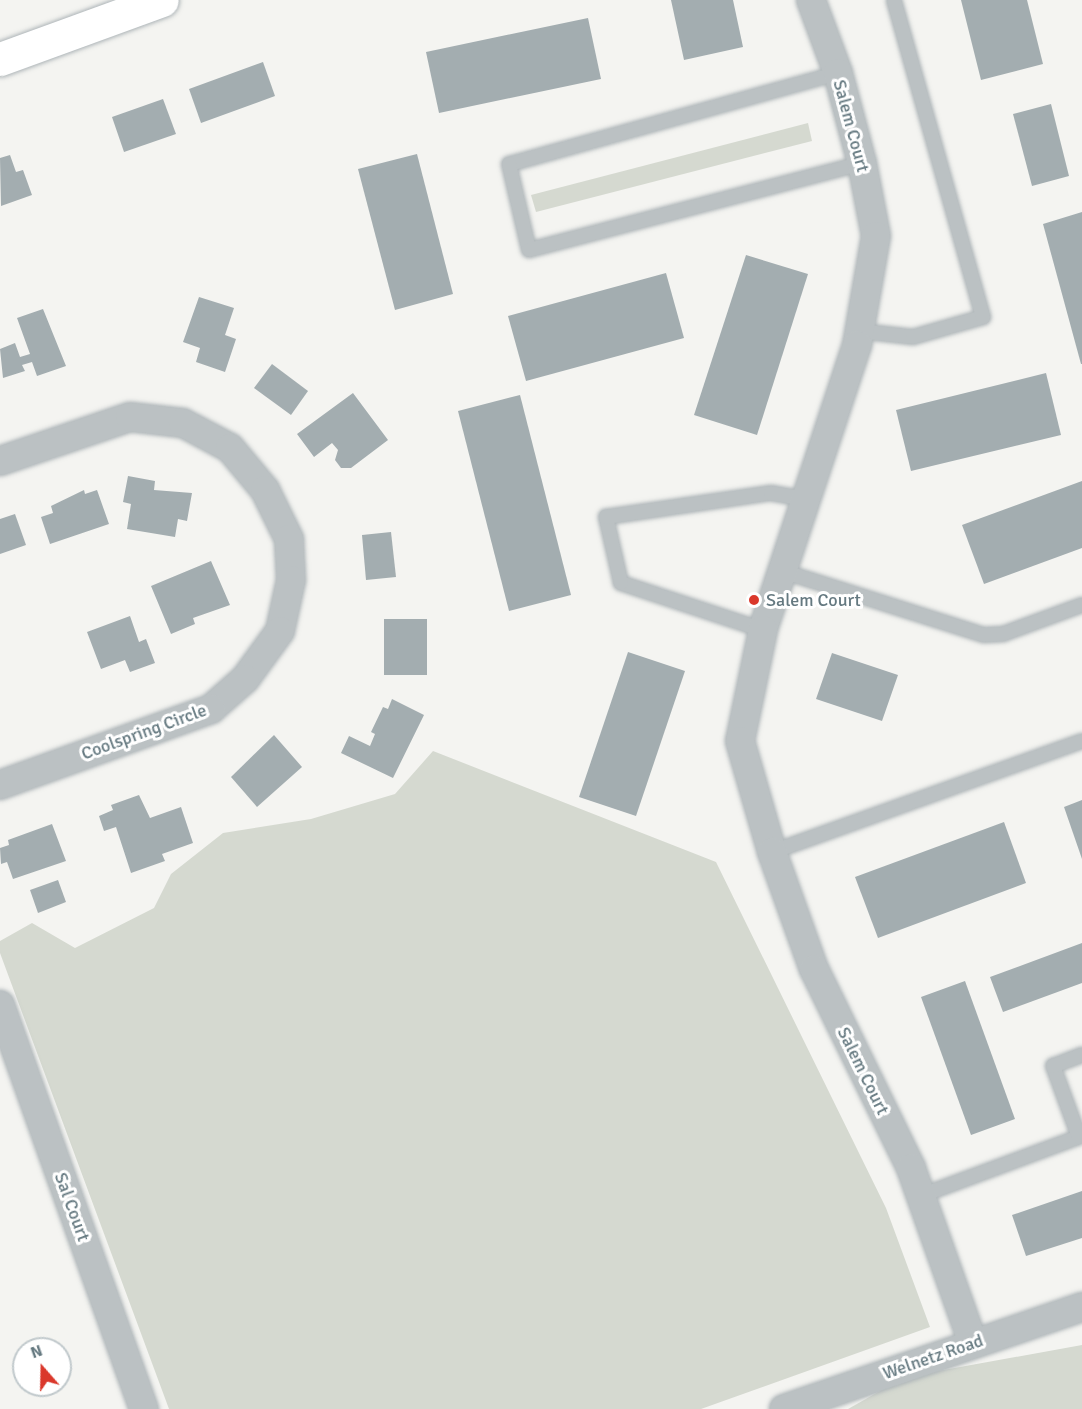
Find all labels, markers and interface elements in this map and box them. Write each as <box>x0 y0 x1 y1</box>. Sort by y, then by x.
street label: Salem Court <box>828 77 874 175</box>
place label: Salem Court <box>766 589 861 611</box>
marker: Salem Court <box>747 593 761 607</box>
street label: Coolspring Circle <box>78 699 210 765</box>
street label: Salem Court <box>833 1024 893 1118</box>
street label: Sal Court <box>50 1170 94 1244</box>
street label: Welnetz Road <box>880 1330 986 1384</box>
north arrow <box>12 1337 72 1397</box>
text: N <box>28 1341 45 1363</box>

